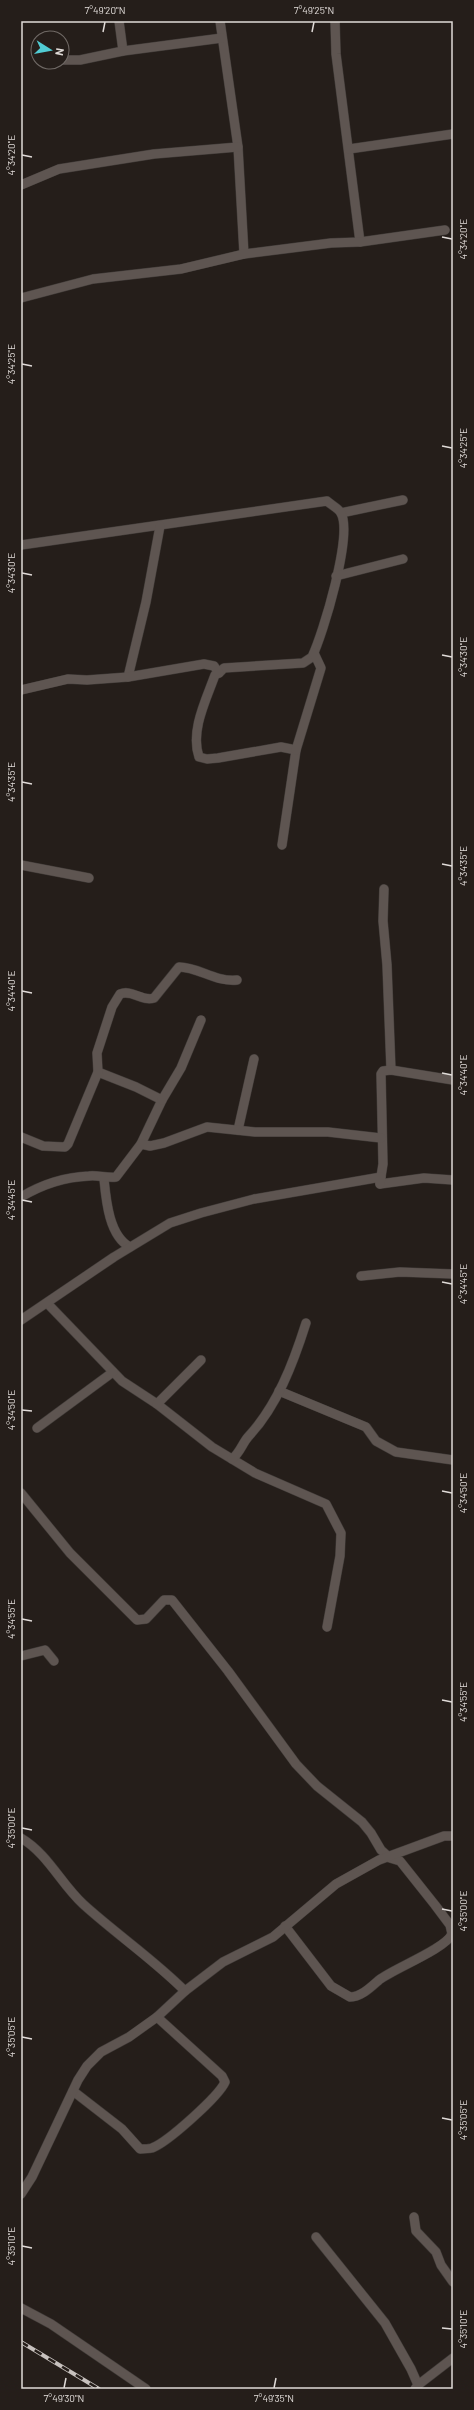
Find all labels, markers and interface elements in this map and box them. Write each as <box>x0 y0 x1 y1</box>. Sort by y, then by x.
text: 7°49'20"N <box>85 4 125 16</box>
text: 7°49'25"N <box>294 4 334 16</box>
north arrow <box>30 30 70 70</box>
text: N <box>53 47 67 57</box>
text: 4°34'20"E <box>5 135 17 175</box>
text: 4°34'20"E <box>457 219 469 259</box>
text: 4°34'25"E <box>5 344 17 384</box>
text: 4°34'25"E <box>457 428 469 468</box>
text: 4°34'30"E <box>5 553 17 593</box>
text: 4°34'30"E <box>457 637 469 677</box>
text: 4°34'35"E <box>5 762 17 802</box>
text: 4°34'35"E <box>457 846 469 886</box>
text: 4°34'40"E <box>5 971 17 1011</box>
text: 4°34'40"E <box>457 1055 469 1095</box>
text: 4°34'45"E <box>5 1180 17 1220</box>
text: 4°34'45"E <box>457 1264 469 1304</box>
text: 4°34'50"E <box>5 1390 17 1430</box>
text: 4°34'50"E <box>457 1473 469 1513</box>
text: 4°34'55"E <box>5 1599 17 1639</box>
text: 4°34'55"E <box>457 1682 469 1722</box>
text: 4°35'00"E <box>5 1808 17 1848</box>
text: 4°35'00"E <box>457 1891 469 1931</box>
text: 4°35'05"E <box>5 2017 17 2057</box>
text: 4°35'05"E <box>457 2100 469 2140</box>
text: 4°35'10"E <box>5 2227 17 2265</box>
text: 4°35'10"E <box>457 2310 469 2348</box>
text: 7°49'30"N <box>44 2392 84 2404</box>
text: 7°49'35"N <box>254 2392 294 2404</box>

